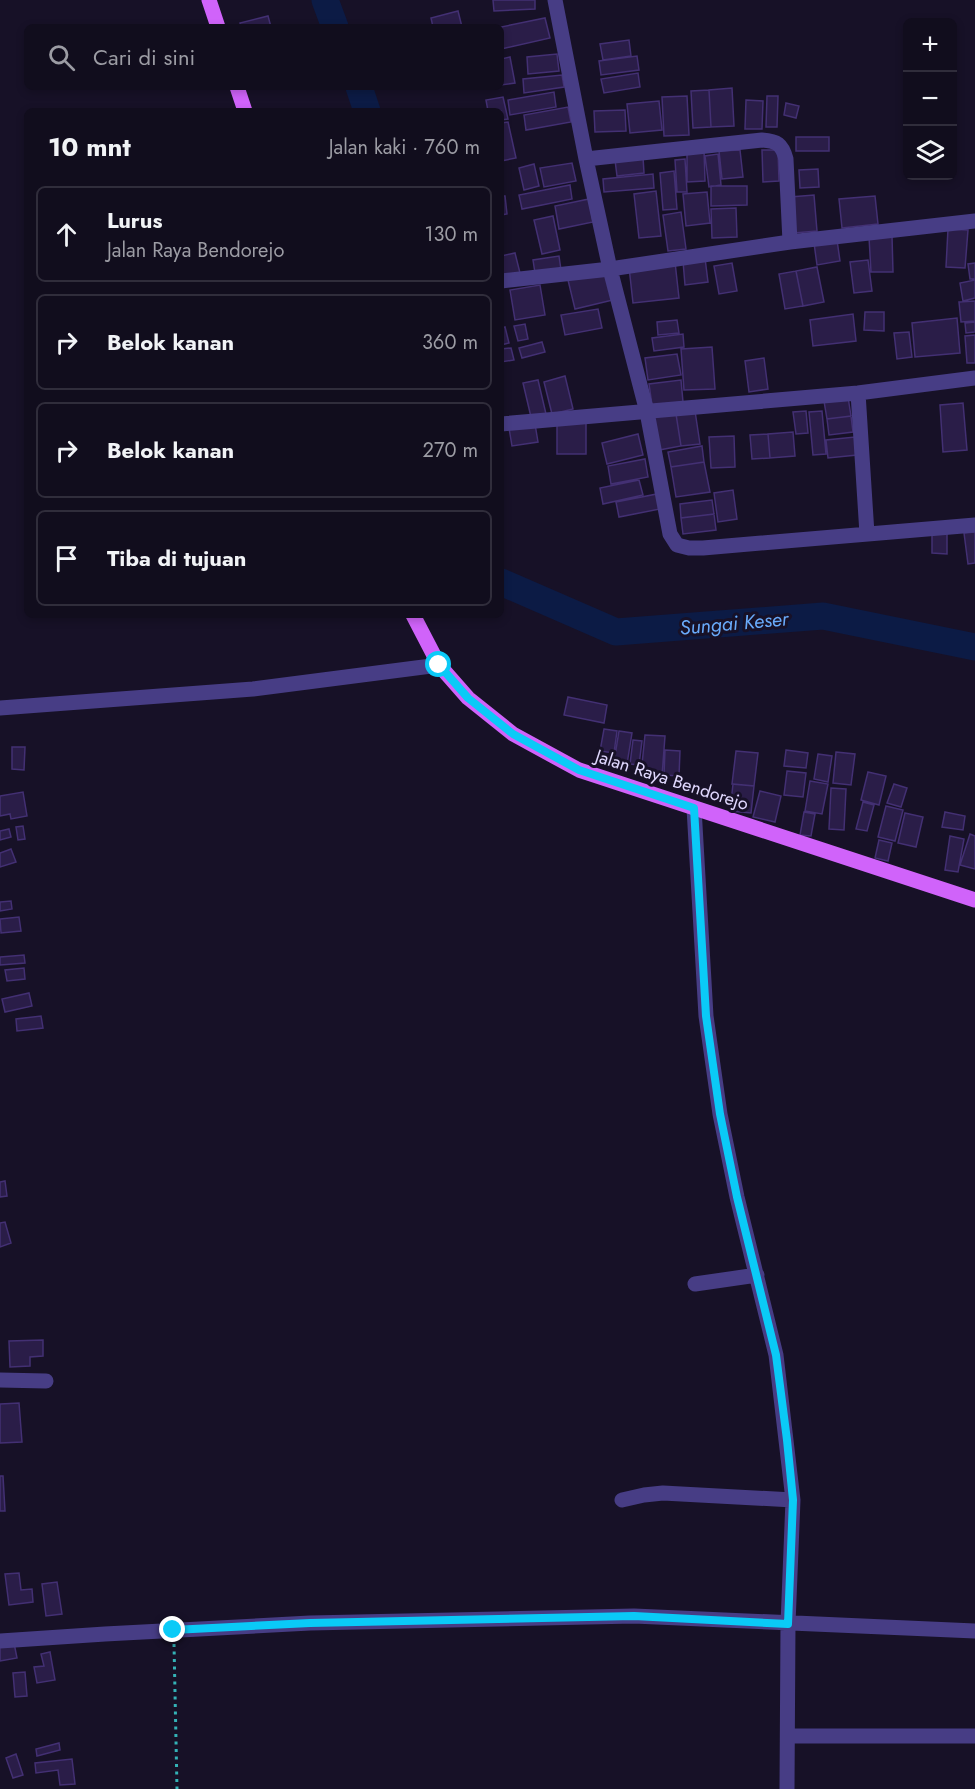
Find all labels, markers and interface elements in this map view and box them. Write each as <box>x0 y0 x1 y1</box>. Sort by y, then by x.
map controls <box>903 18 957 180</box>
button: + <box>903 18 957 72</box>
search box <box>24 24 504 90</box>
icon: search <box>45 41 78 74</box>
text: Cari di sini <box>93 41 195 73</box>
button: − <box>903 72 957 126</box>
button: layers <box>903 126 957 180</box>
text: 10 mnt <box>48 128 131 166</box>
text: Jalan kaki · 760 m <box>329 133 480 162</box>
text: Lurus <box>107 204 163 236</box>
icon: ahead <box>50 218 83 251</box>
text: 130 m <box>424 220 478 249</box>
text: Jalan Raya Bendorejo <box>107 236 284 265</box>
icon: right <box>50 326 83 359</box>
text: Belok kanan <box>107 326 234 358</box>
text: 360 m <box>422 328 478 357</box>
icon: right <box>50 434 83 467</box>
text: Belok kanan <box>107 434 234 466</box>
text: 270 m <box>423 436 478 465</box>
icon: arrive <box>50 542 83 575</box>
text: Tiba di tujuan <box>107 542 246 574</box>
water label: Sungai Keser <box>678 604 791 643</box>
route start <box>425 651 451 677</box>
street label: Jalan Raya Bendorejo <box>590 742 752 817</box>
route end <box>159 1616 185 1642</box>

